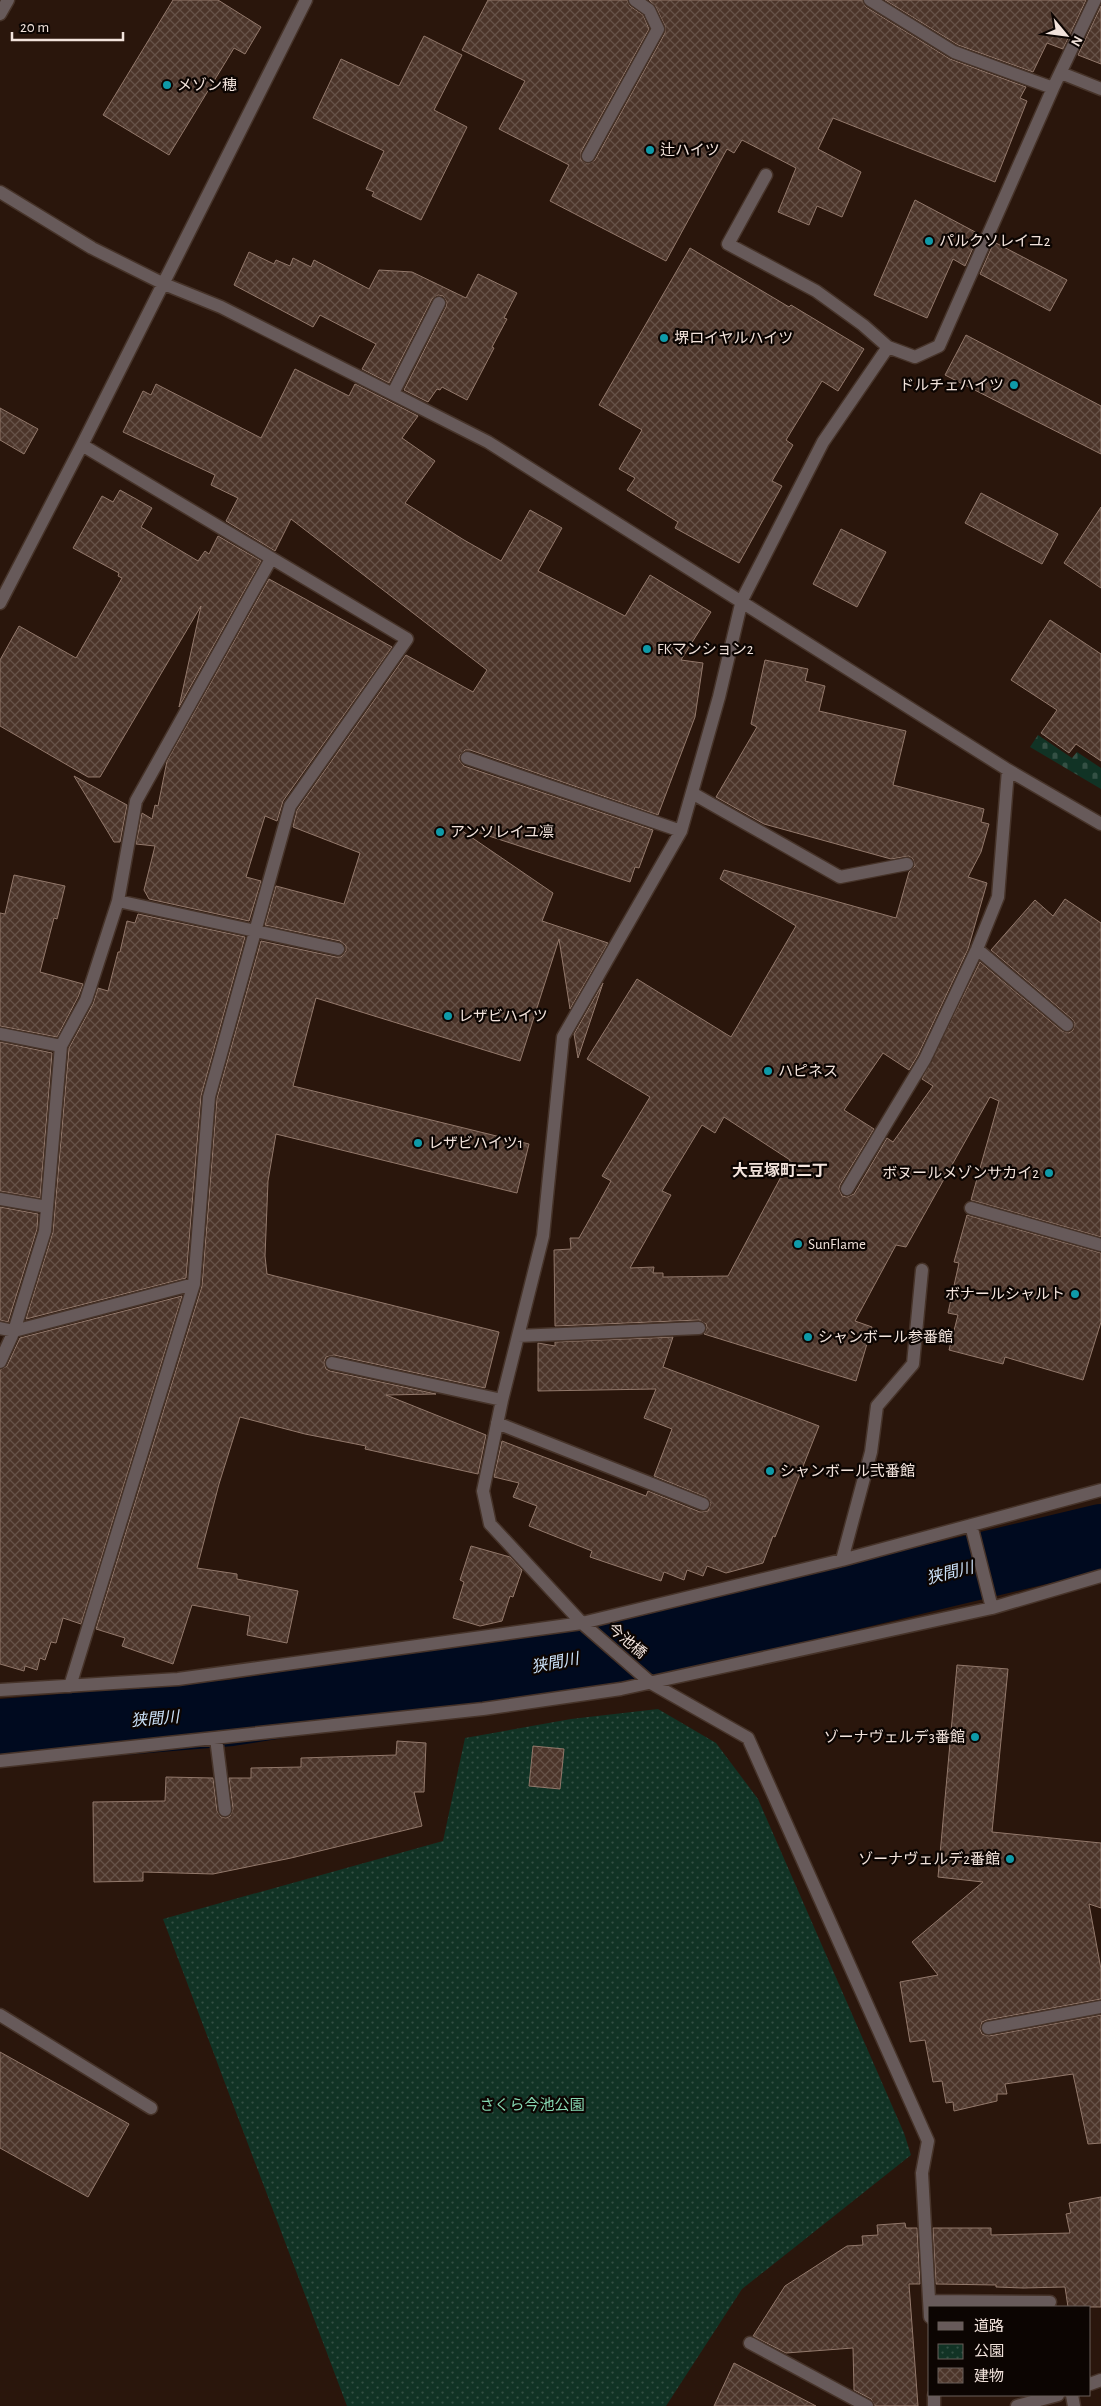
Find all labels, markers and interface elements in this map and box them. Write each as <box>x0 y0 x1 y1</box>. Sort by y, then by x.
scale bar <box>12 10 124 42</box>
north arrow <box>1041 10 1091 60</box>
text: 20 m <box>20 20 49 35</box>
text: N <box>1068 33 1085 48</box>
place label: メゾン穂 <box>177 77 237 93</box>
marker: メゾン穂 <box>161 79 173 91</box>
place label: 辻ハイツ <box>660 142 720 158</box>
marker: 辻ハイツ <box>644 144 656 156</box>
place label: パルクソレイユ2 <box>939 233 1051 249</box>
marker: パルクソレイユ2 <box>923 235 935 247</box>
place label: 堺ロイヤルハイツ <box>674 330 793 346</box>
marker: 堺ロイヤルハイツ <box>658 332 670 344</box>
place label: ドルチェハイツ <box>899 378 1004 393</box>
marker: ドルチェハイツ <box>1008 379 1020 391</box>
place label: FKマンション2 <box>657 642 754 657</box>
marker: FKマンション2 <box>641 643 653 655</box>
place label: アンソレイユ凛 <box>450 824 554 840</box>
marker: アンソレイユ凛 <box>434 826 446 838</box>
place label: レザビハイツ <box>458 1008 548 1024</box>
marker: レザビハイツ <box>442 1010 454 1022</box>
place label: ハピネス <box>778 1064 838 1079</box>
marker: ハピネス <box>762 1065 774 1077</box>
place label: レザビハイツ1 <box>428 1135 523 1151</box>
marker: レザビハイツ1 <box>412 1137 424 1149</box>
district label: 大豆塚町二丁 <box>732 1162 828 1179</box>
place label: ボヌールメゾンサカイ2 <box>882 1165 1039 1181</box>
marker: ボヌールメゾンサカイ2 <box>1043 1167 1055 1179</box>
place label: SunFlame <box>808 1237 866 1252</box>
marker: SunFlame <box>792 1238 804 1250</box>
place label: ボナールシャルト <box>945 1286 1065 1302</box>
marker: ボナールシャルト <box>1069 1288 1081 1300</box>
place label: シャンボール参番館 <box>818 1329 953 1345</box>
marker: シャンボール参番館 <box>802 1331 814 1343</box>
place label: シャンボール弐番館 <box>780 1463 915 1479</box>
marker: シャンボール弐番館 <box>764 1465 776 1477</box>
water label: 狭間川 <box>925 1558 977 1587</box>
street label: 今池橋 <box>605 1620 650 1661</box>
water label: 狭間川 <box>530 1649 582 1675</box>
water label: 狭間川 <box>130 1708 182 1729</box>
place label: ゾーナヴェルデ3番館 <box>824 1729 965 1745</box>
marker: ゾーナヴェルデ3番館 <box>969 1731 981 1743</box>
place label: ゾーナヴェルデ2番館 <box>858 1851 1000 1867</box>
marker: ゾーナヴェルデ2番館 <box>1004 1853 1016 1865</box>
park label: さくら今池公園 <box>479 2097 585 2113</box>
legend <box>928 2306 1091 2396</box>
text: 道路 <box>974 2318 1004 2334</box>
text: 公園 <box>974 2343 1004 2359</box>
text: 建物 <box>974 2368 1004 2384</box>

